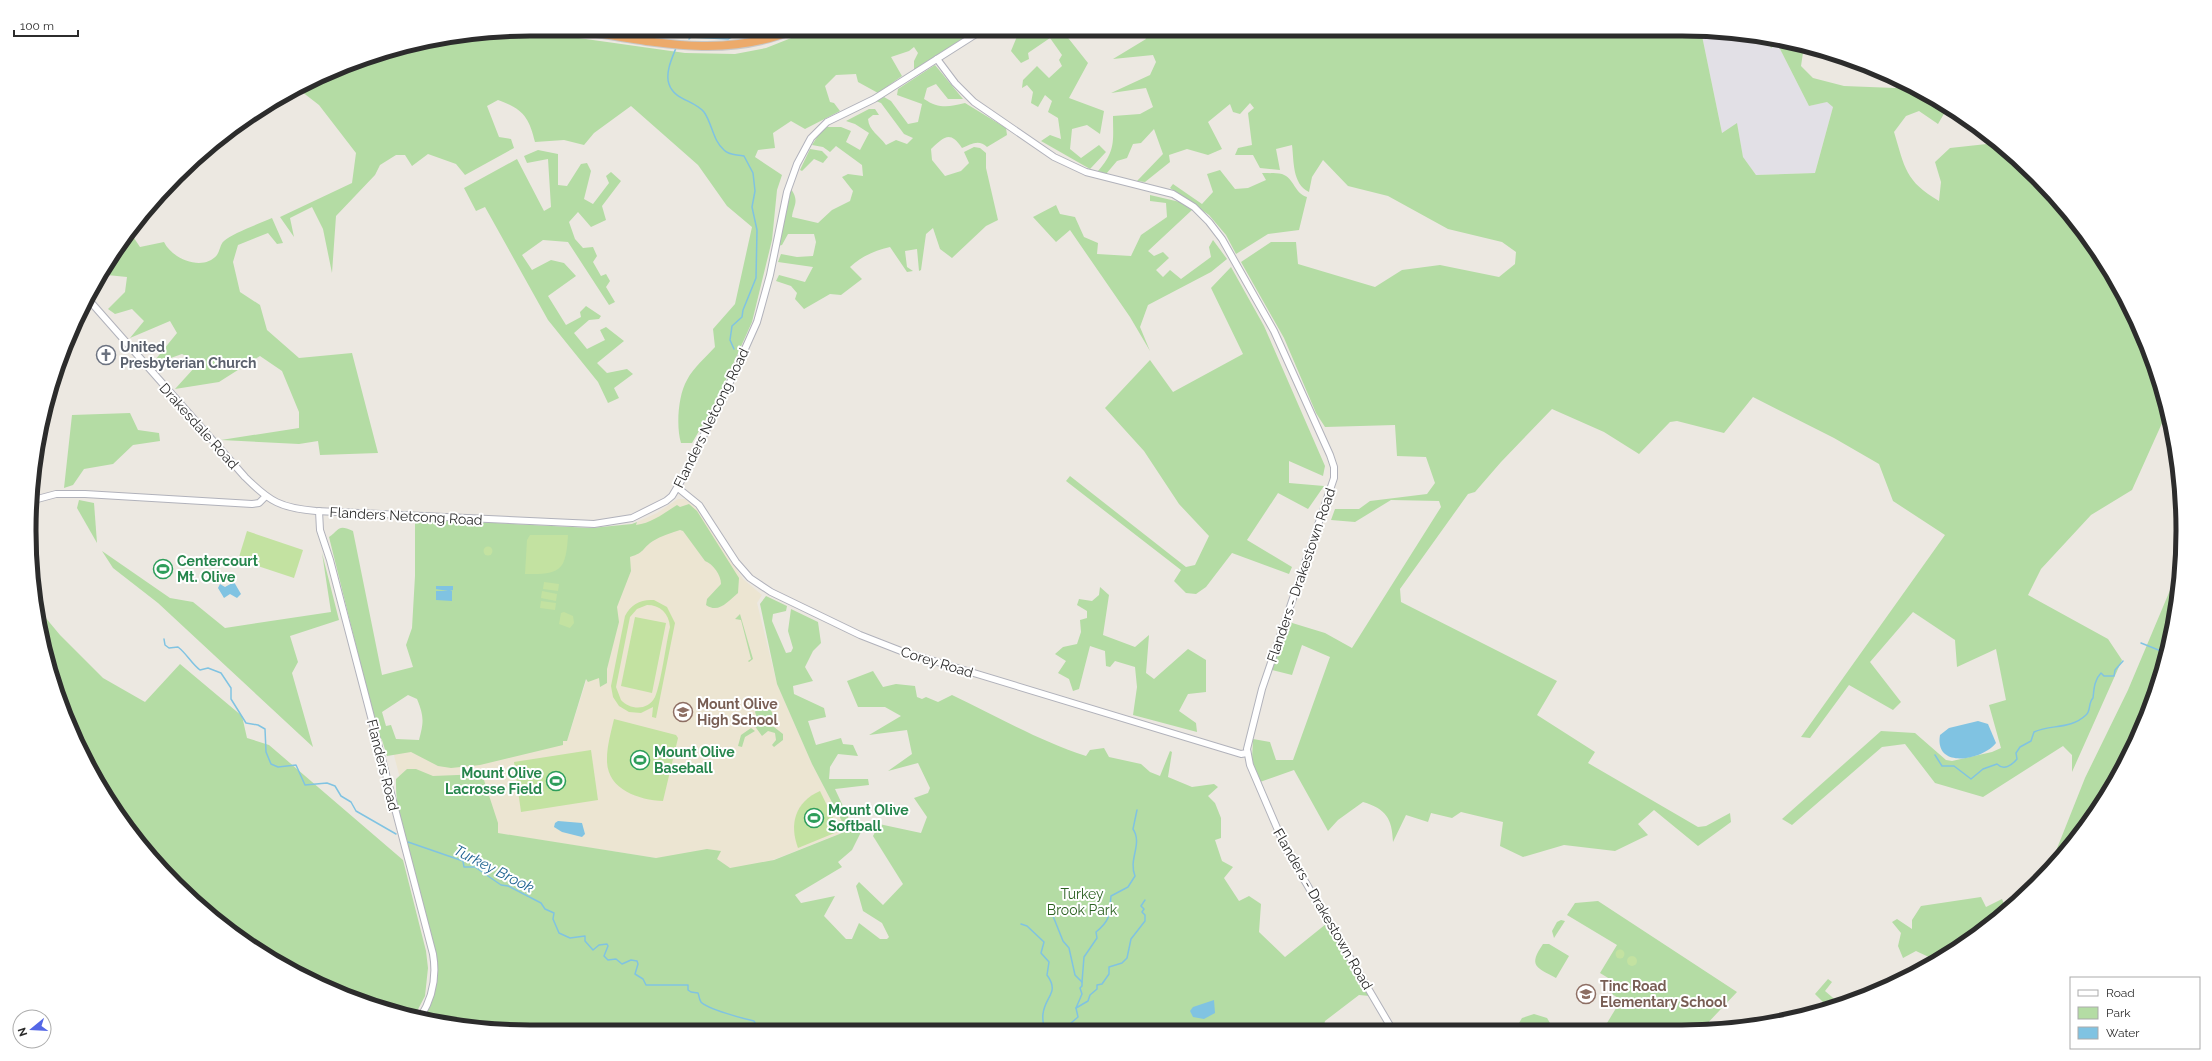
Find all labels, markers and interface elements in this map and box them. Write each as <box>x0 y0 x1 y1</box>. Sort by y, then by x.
scale bar <box>14 12 78 38</box>
text: 100 m <box>20 19 54 33</box>
place label: United Presbyterian Church <box>120 339 257 371</box>
church icon: United Presbyterian Church <box>95 344 117 366</box>
street label: Flanders Netcong Road <box>670 346 752 490</box>
street label: Drakesdale Road <box>156 380 242 472</box>
street label: Flanders - Drakestown Road <box>1264 486 1338 664</box>
street label: Flanders Netcong Road <box>329 504 483 528</box>
place label: Centercourt Mt. Olive <box>177 553 259 585</box>
sports icon: Centercourt Mt. Olive <box>152 558 174 580</box>
street label: Corey Road <box>899 643 975 681</box>
place label: Mount Olive High School <box>697 696 779 728</box>
school or university icon: Mount Olive High School <box>672 701 694 723</box>
street label: Flanders Road <box>364 718 402 812</box>
place label: Mount Olive Baseball <box>654 744 735 776</box>
sports icon: Mount Olive Baseball <box>629 749 651 771</box>
place label: Mount Olive Lacrosse Field <box>445 765 543 797</box>
sports icon: Mount Olive Lacrosse Field <box>545 770 567 792</box>
place label: Mount Olive Softball <box>828 802 909 834</box>
sports icon: Mount Olive Softball <box>803 807 825 829</box>
street label: Flanders - Drakestown Road <box>1270 826 1376 992</box>
water label: Turkey Brook <box>451 841 537 897</box>
park label: Turkey Brook Park <box>1047 886 1118 918</box>
legend <box>2070 977 2200 1049</box>
place label: Tinc Road Elementary School <box>1600 978 1728 1010</box>
school or university icon: Tinc Road Elementary School <box>1575 983 1597 1005</box>
text: Road <box>2106 986 2135 1000</box>
text: Park <box>2106 1006 2131 1020</box>
north arrow <box>12 1009 52 1049</box>
text: N <box>15 1026 30 1038</box>
text: Water <box>2106 1026 2140 1040</box>

